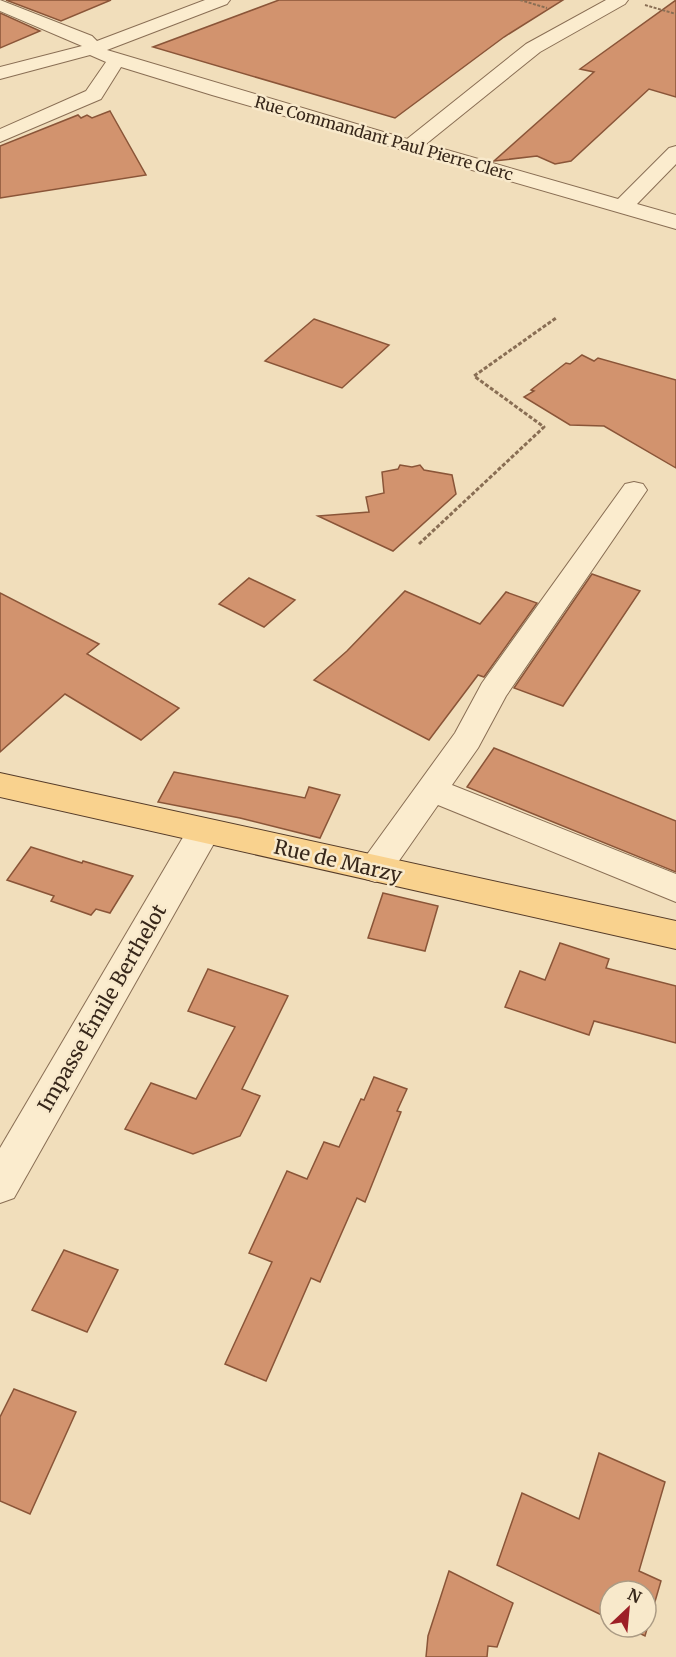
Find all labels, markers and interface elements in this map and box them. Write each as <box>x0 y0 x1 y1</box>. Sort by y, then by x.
street label: Rue Commandant Paul Pierre Clerc <box>252 91 516 185</box>
street label: Rue de Marzy <box>272 834 405 887</box>
street label: Impasse Émile Berthelot <box>30 898 171 1116</box>
north arrow <box>598 1579 658 1639</box>
text: N <box>625 1584 645 1607</box>

